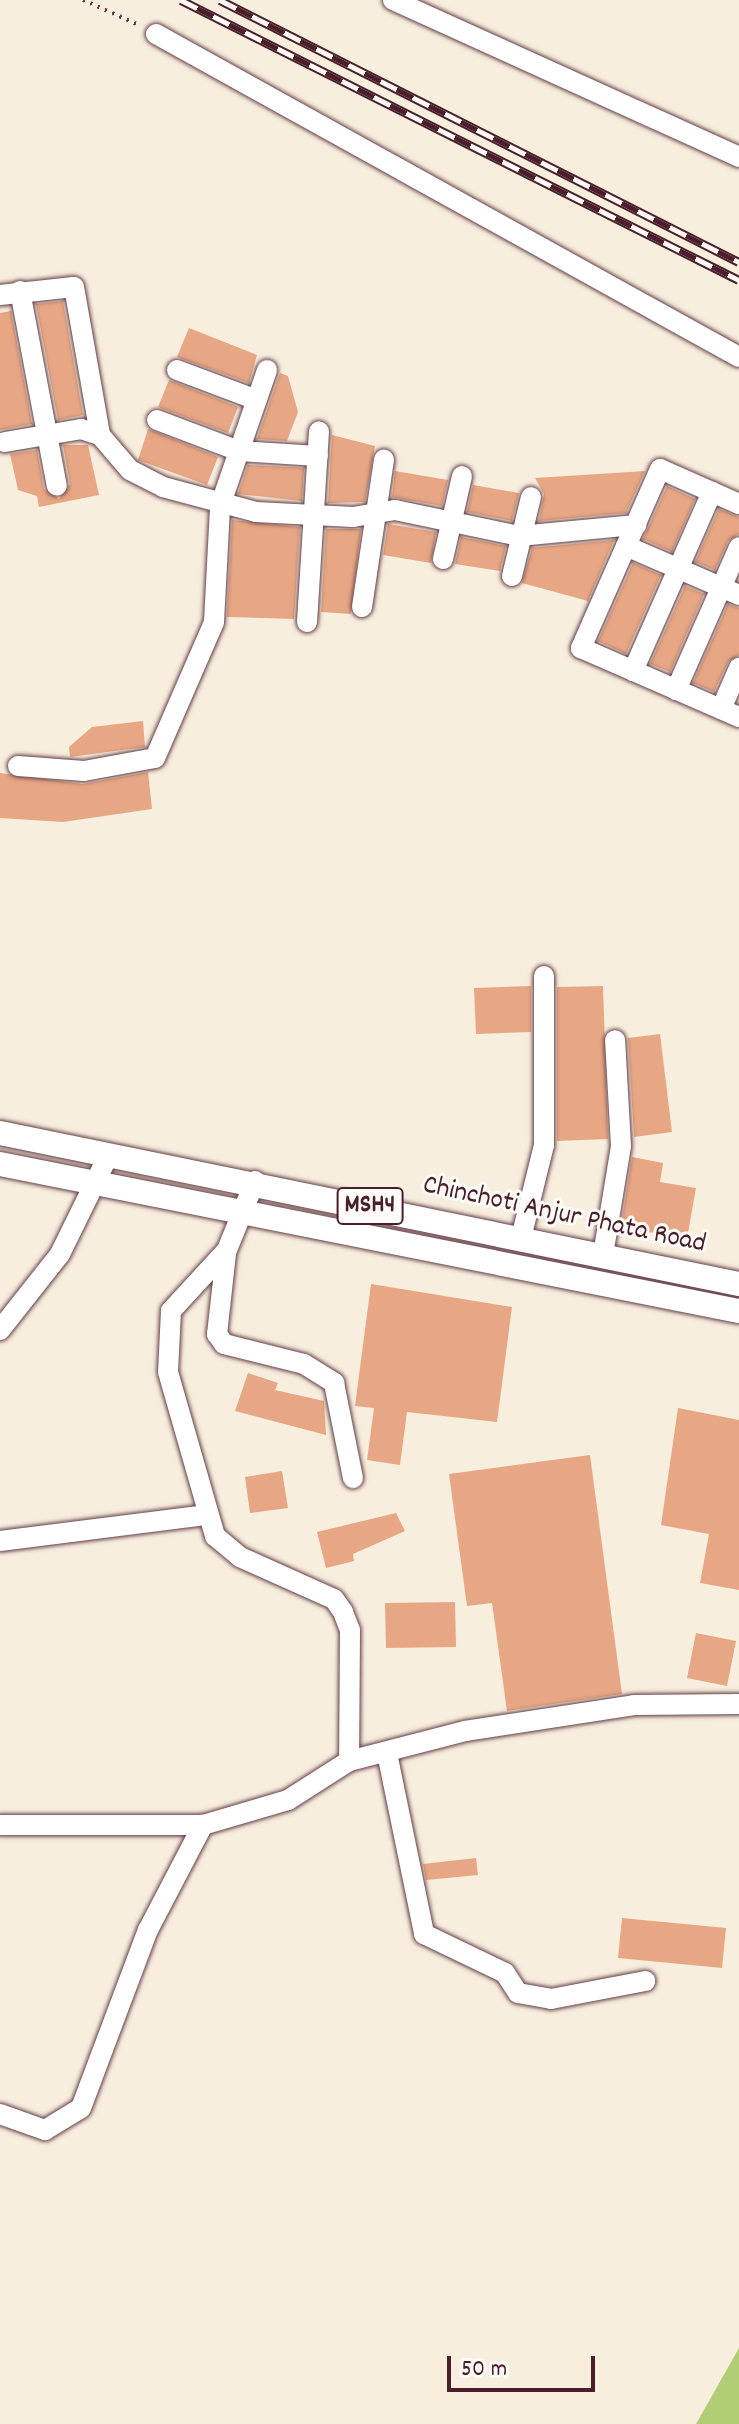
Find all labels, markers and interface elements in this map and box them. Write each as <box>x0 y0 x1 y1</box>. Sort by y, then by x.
street label: Chinchoti Anjur Phata Road <box>419 1170 709 1262</box>
road number: MSH4 <box>336 1184 404 1228</box>
scale bar <box>451 2340 599 2390</box>
text: 50 m <box>461 2353 507 2387</box>

